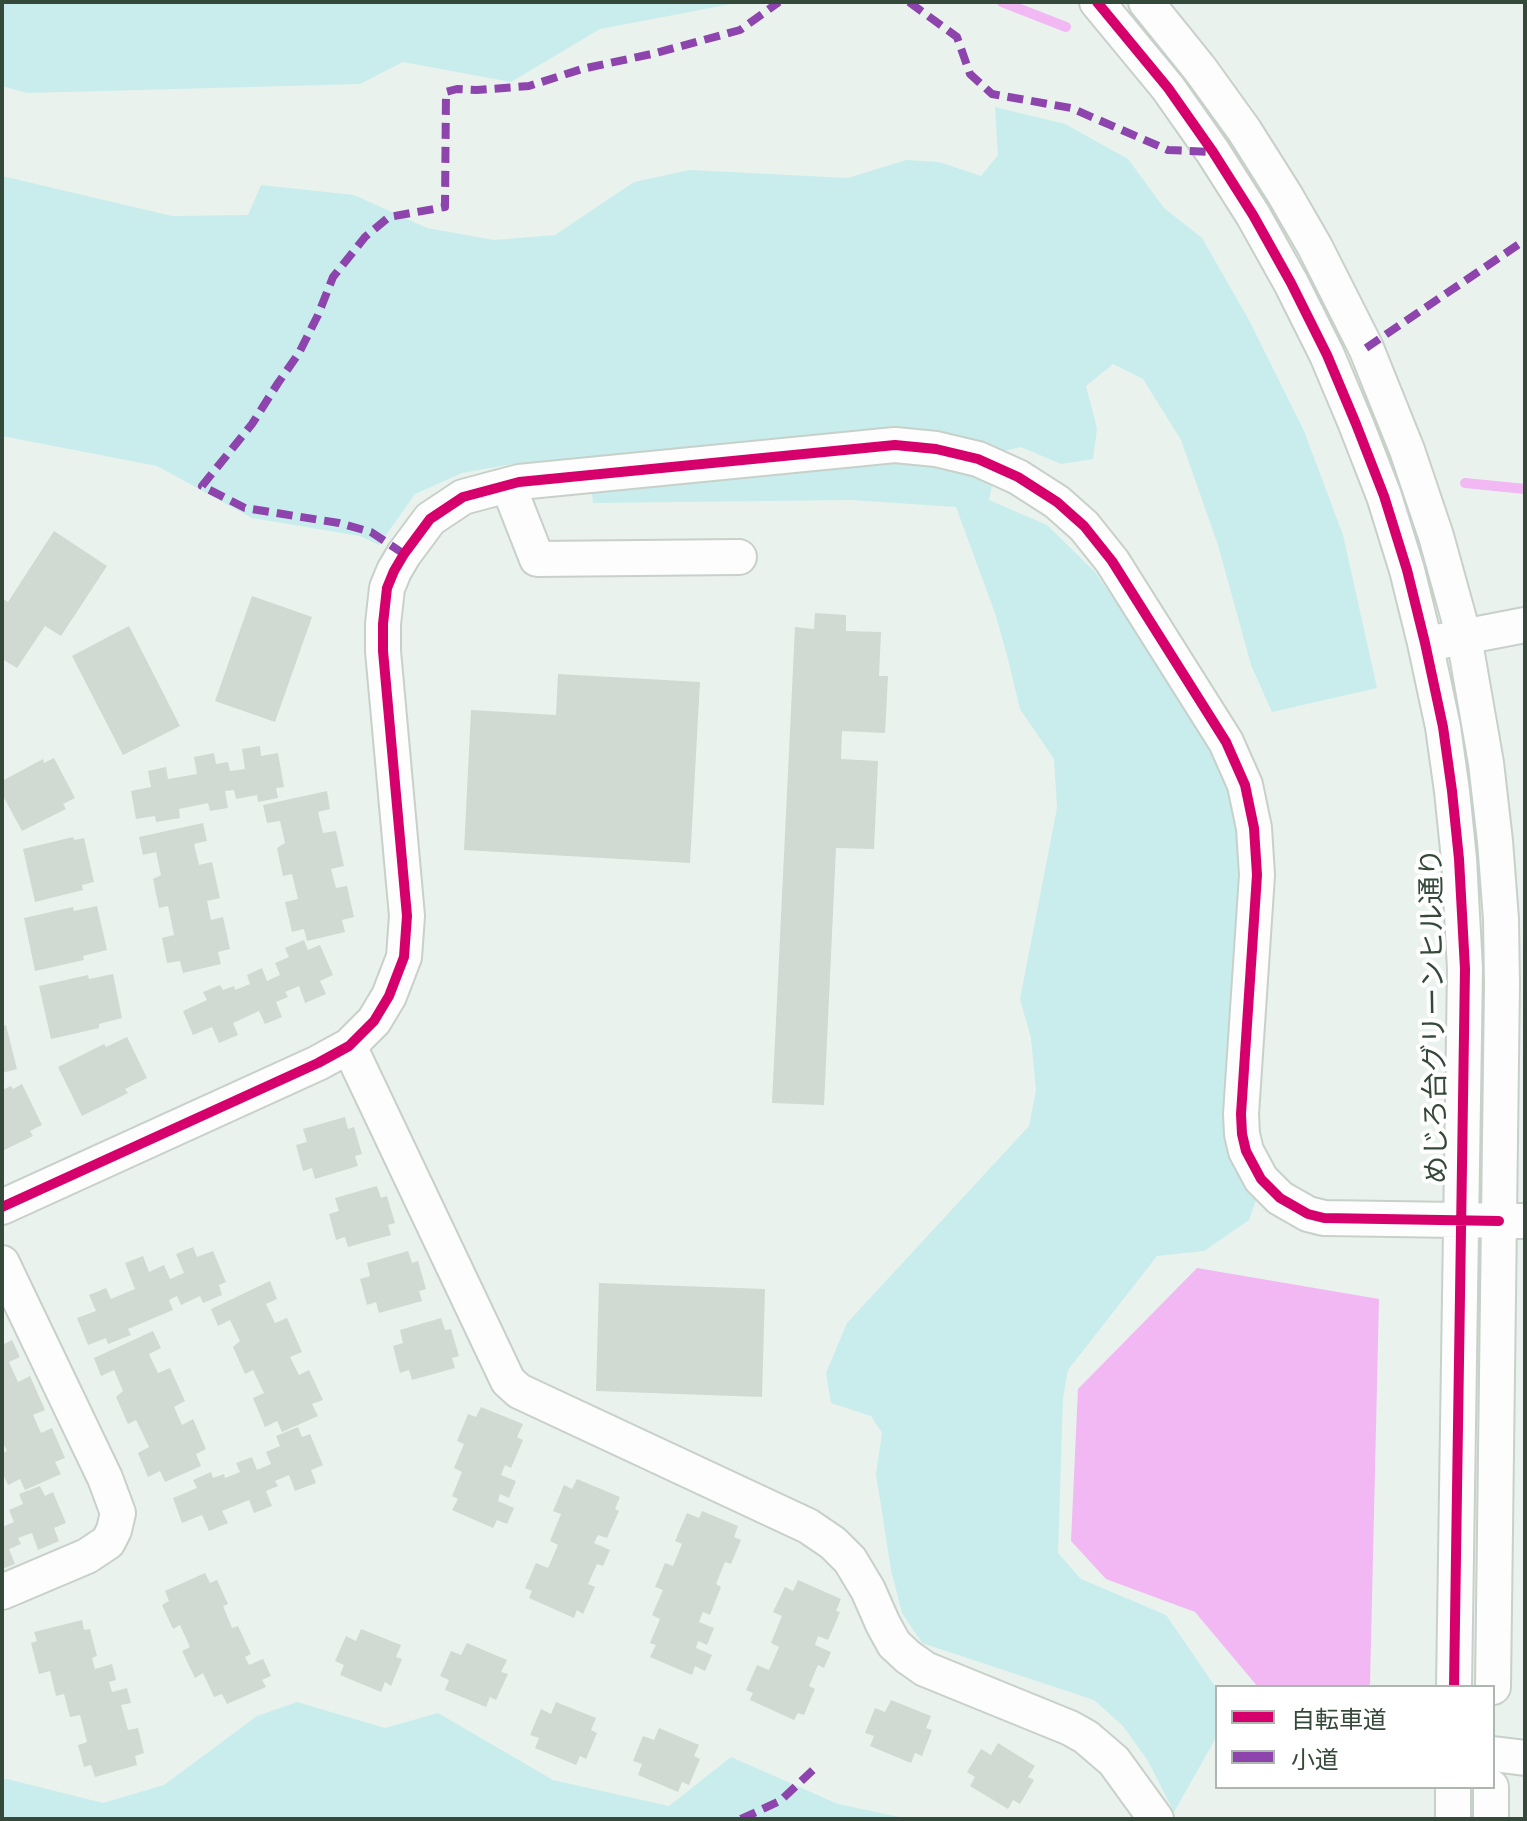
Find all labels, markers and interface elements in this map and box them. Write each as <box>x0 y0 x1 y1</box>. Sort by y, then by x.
street label: めじろ台グリーンヒル通り <box>1415 848 1455 1184</box>
legend <box>1215 1685 1495 1789</box>
text: 自転車道 <box>1291 1703 1387 1735</box>
text: 小道 <box>1291 1743 1339 1775</box>

